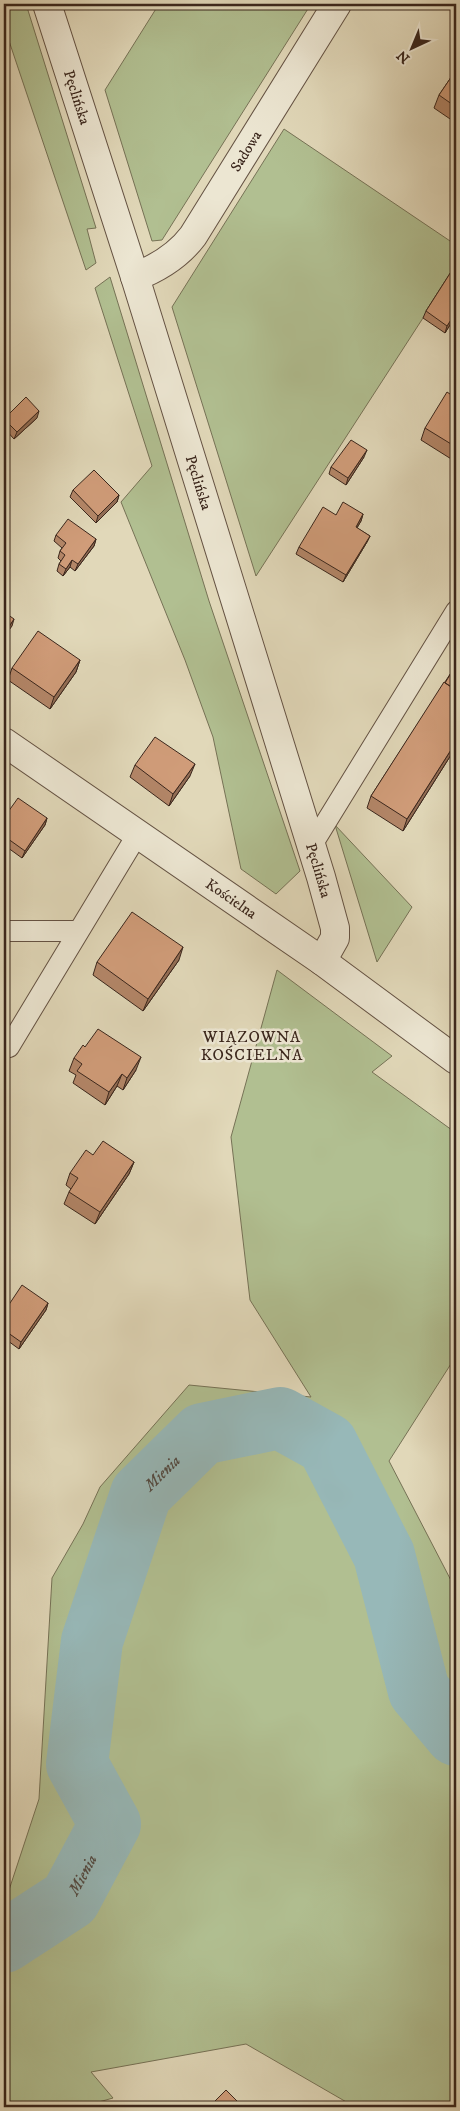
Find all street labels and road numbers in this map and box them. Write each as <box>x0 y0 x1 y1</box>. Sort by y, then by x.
street label: Pęclińska <box>59 68 95 128</box>
street label: Sadowa <box>226 126 266 175</box>
street label: Pęclińska <box>181 453 216 513</box>
street label: Pęclińska <box>302 841 336 900</box>
street label: Kościelna <box>202 874 261 923</box>

